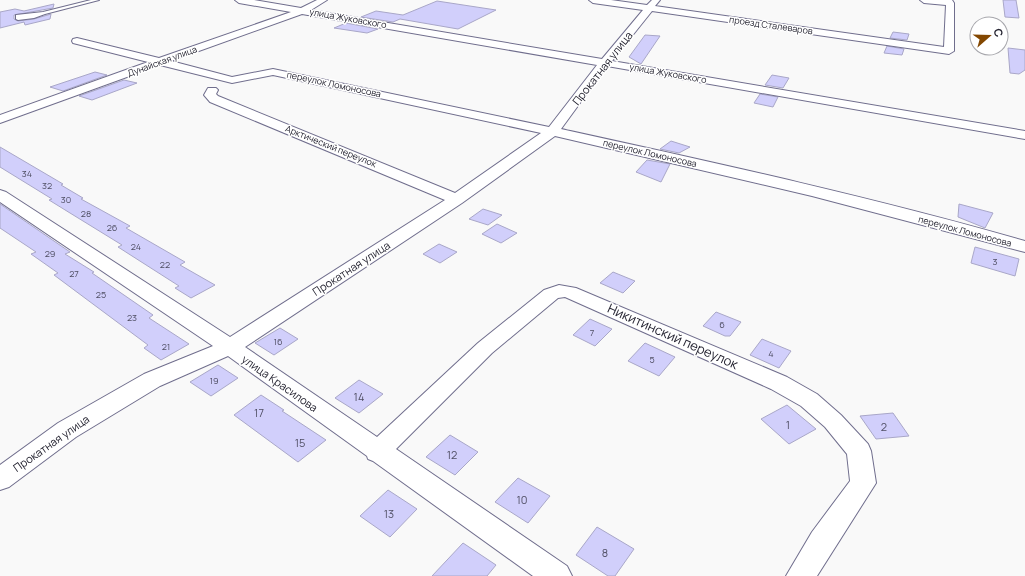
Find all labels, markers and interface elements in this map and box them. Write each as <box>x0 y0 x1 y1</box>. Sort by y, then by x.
street label: улица Жуковского <box>308 5 388 31</box>
street label: проезд Сталеваров <box>728 13 814 37</box>
north arrow <box>969 16 1009 56</box>
text: С <box>990 26 1007 39</box>
street label: Прокатная улица <box>568 28 636 108</box>
street label: Дунайская улица <box>125 42 199 80</box>
street label: улица Жуковского <box>628 60 708 86</box>
street label: переулок Ломоносова <box>286 68 382 100</box>
street label: Арктический переулок <box>283 122 379 170</box>
street label: переулок Ломоносова <box>602 136 698 170</box>
house number: 34 <box>22 167 32 180</box>
house number: 32 <box>42 179 52 192</box>
house number: 30 <box>61 193 71 206</box>
house number: 28 <box>81 207 91 220</box>
street label: переулок Ломоносова <box>917 212 1013 250</box>
house number: 26 <box>107 221 118 234</box>
street label: Прокатная улица <box>309 237 393 299</box>
house number: 24 <box>131 240 141 253</box>
house number: 29 <box>45 247 55 260</box>
house number: 3 <box>993 255 998 268</box>
house number: 22 <box>160 258 170 271</box>
house number: 27 <box>69 267 79 280</box>
house number: 25 <box>96 288 106 301</box>
street label: Никитинский переулок <box>605 299 742 373</box>
house number: 23 <box>127 311 137 324</box>
house number: 6 <box>719 318 725 331</box>
house number: 7 <box>590 326 595 339</box>
house number: 16 <box>273 335 283 348</box>
house number: 21 <box>162 340 170 353</box>
house number: 4 <box>768 347 774 360</box>
street label: улица Красилова <box>239 351 321 415</box>
house number: 5 <box>649 353 655 366</box>
house number: 19 <box>209 374 219 387</box>
house number: 14 <box>354 389 364 404</box>
house number: 17 <box>254 405 264 420</box>
street label: Прокатная улица <box>10 411 92 475</box>
house number: 1 <box>786 417 790 432</box>
house number: 2 <box>881 419 887 434</box>
house number: 15 <box>295 435 305 450</box>
house number: 12 <box>447 447 457 462</box>
house number: 10 <box>516 492 528 507</box>
house number: 13 <box>384 506 394 521</box>
house number: 8 <box>602 545 608 560</box>

